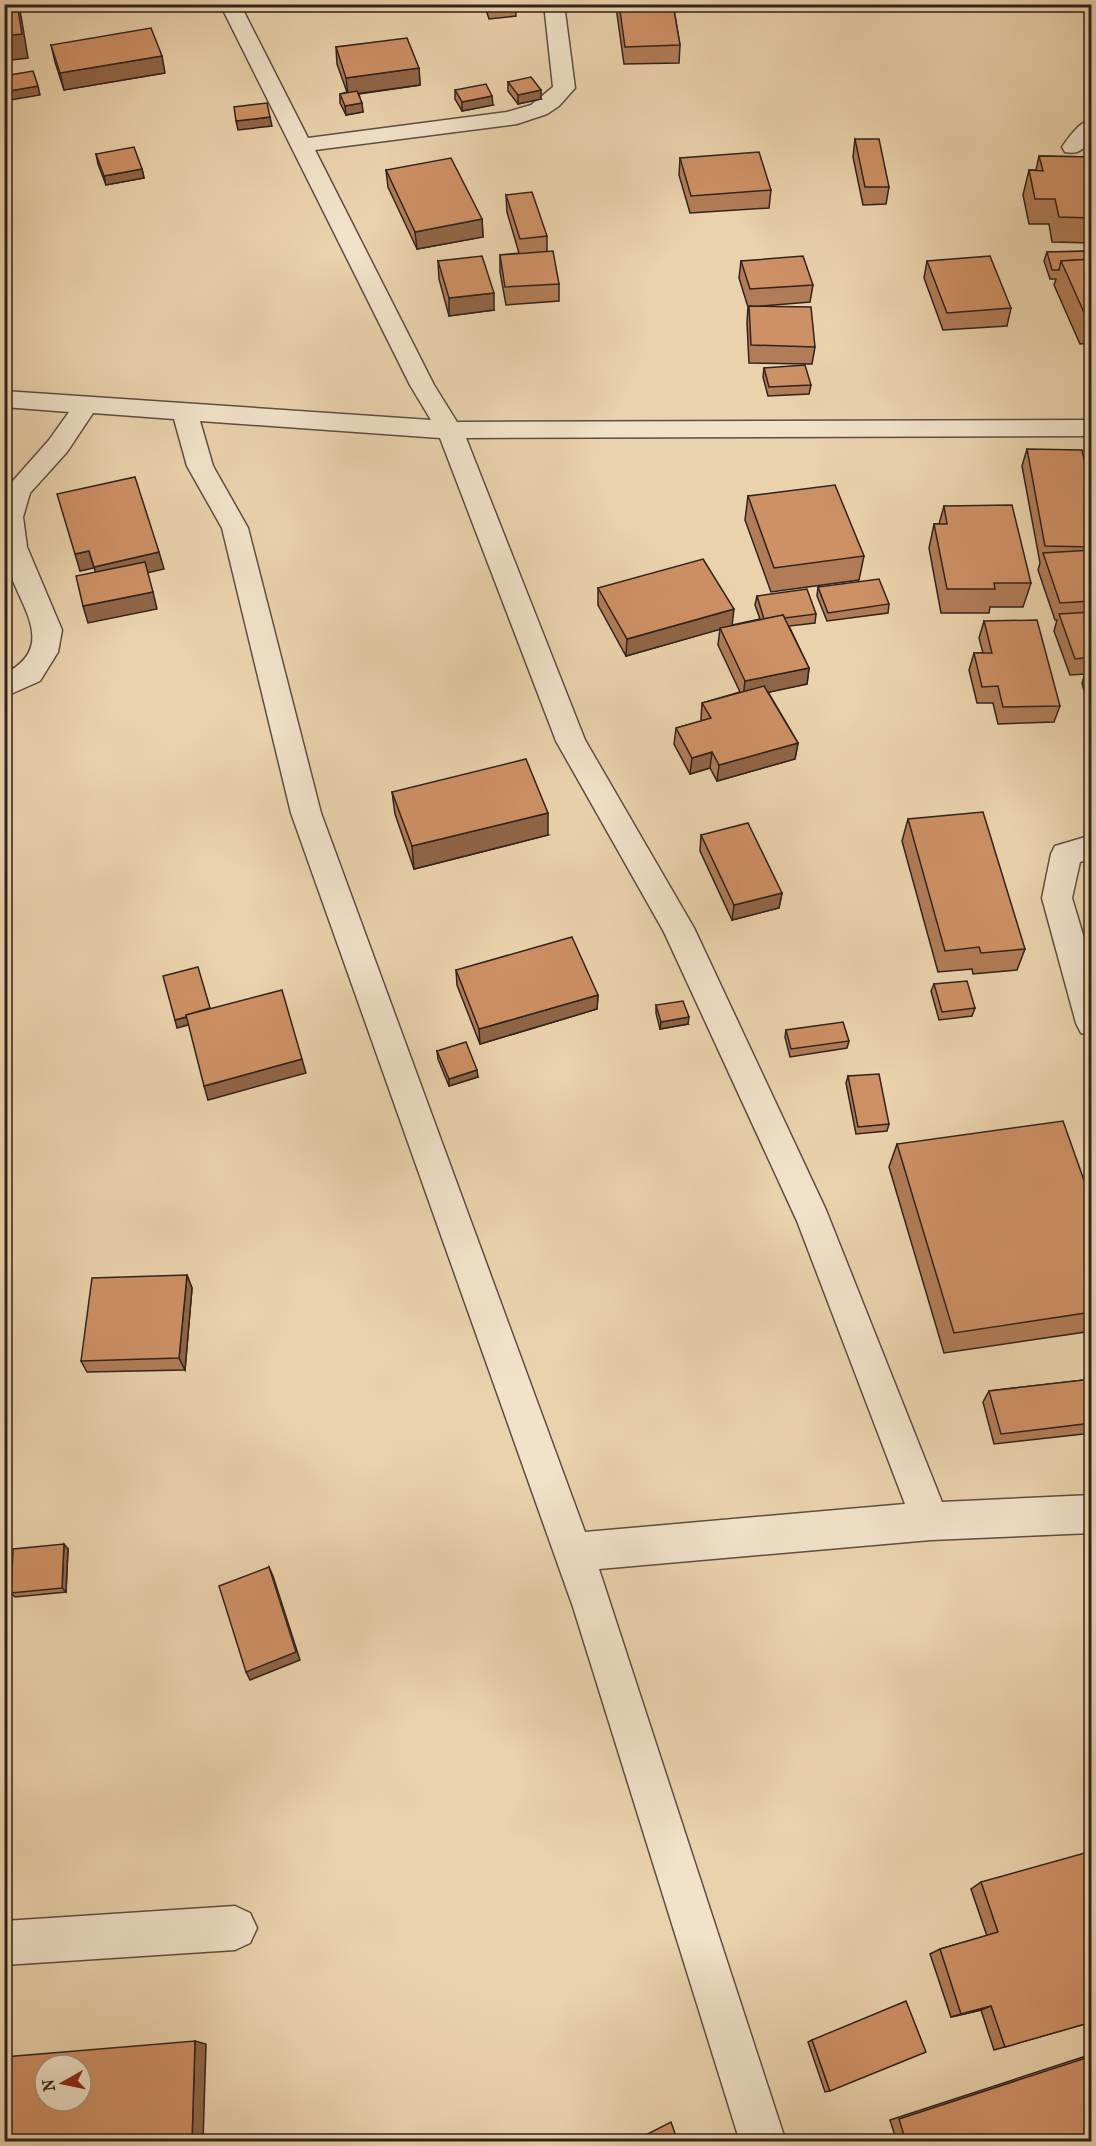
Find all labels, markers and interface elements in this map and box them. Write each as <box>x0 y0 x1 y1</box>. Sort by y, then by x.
north arrow <box>33 2053 93 2113</box>
text: N <box>38 2077 59 2093</box>

